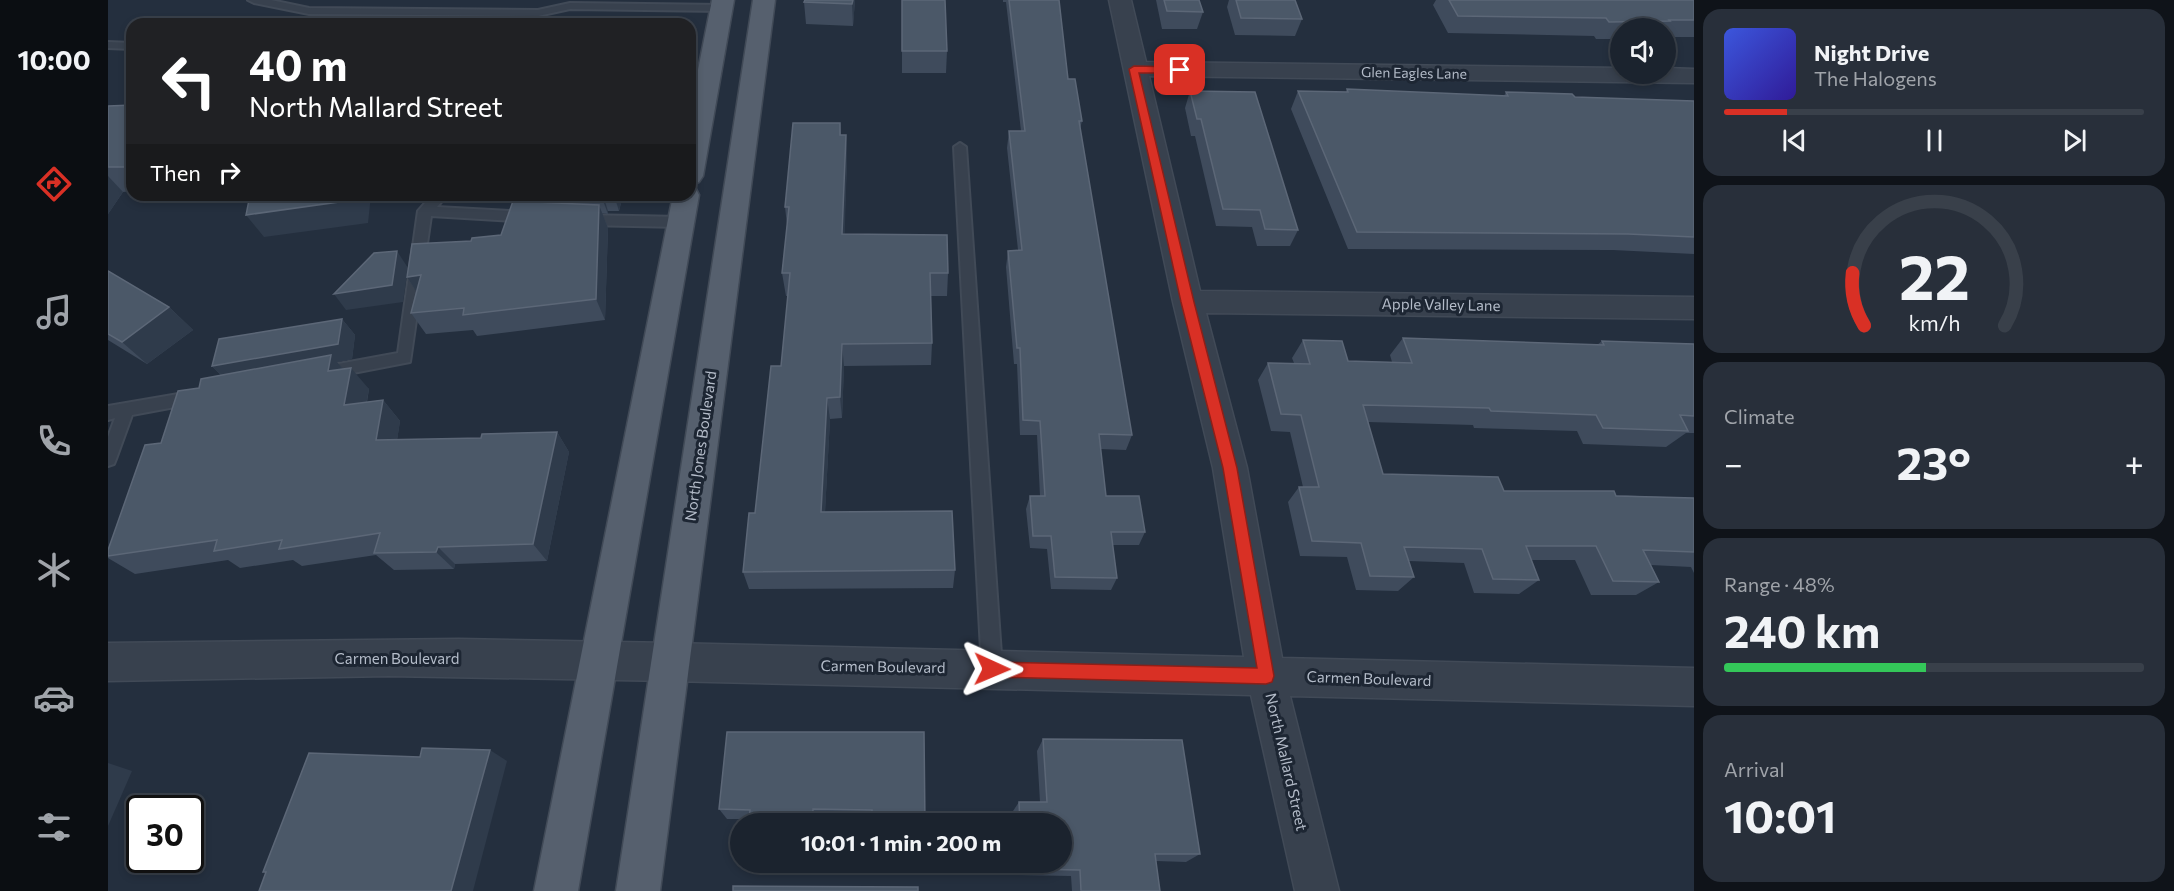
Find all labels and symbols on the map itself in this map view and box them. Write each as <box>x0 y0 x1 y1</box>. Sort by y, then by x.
pin <box>1154 44 1205 95</box>
street label: Glen Eagles Lane <box>1361 63 1467 82</box>
street label: Apple Valley Lane <box>1381 294 1501 314</box>
street label: North Jones Boulevard <box>681 369 719 522</box>
position arrow <box>960 637 1024 701</box>
street label: Carmen Boulevard <box>335 649 459 667</box>
street label: Carmen Boulevard <box>820 656 946 676</box>
street label: Carmen Boulevard <box>1306 667 1432 689</box>
street label: North Mallard Street <box>1262 691 1312 833</box>
speed limit sign: 30 <box>126 795 204 873</box>

